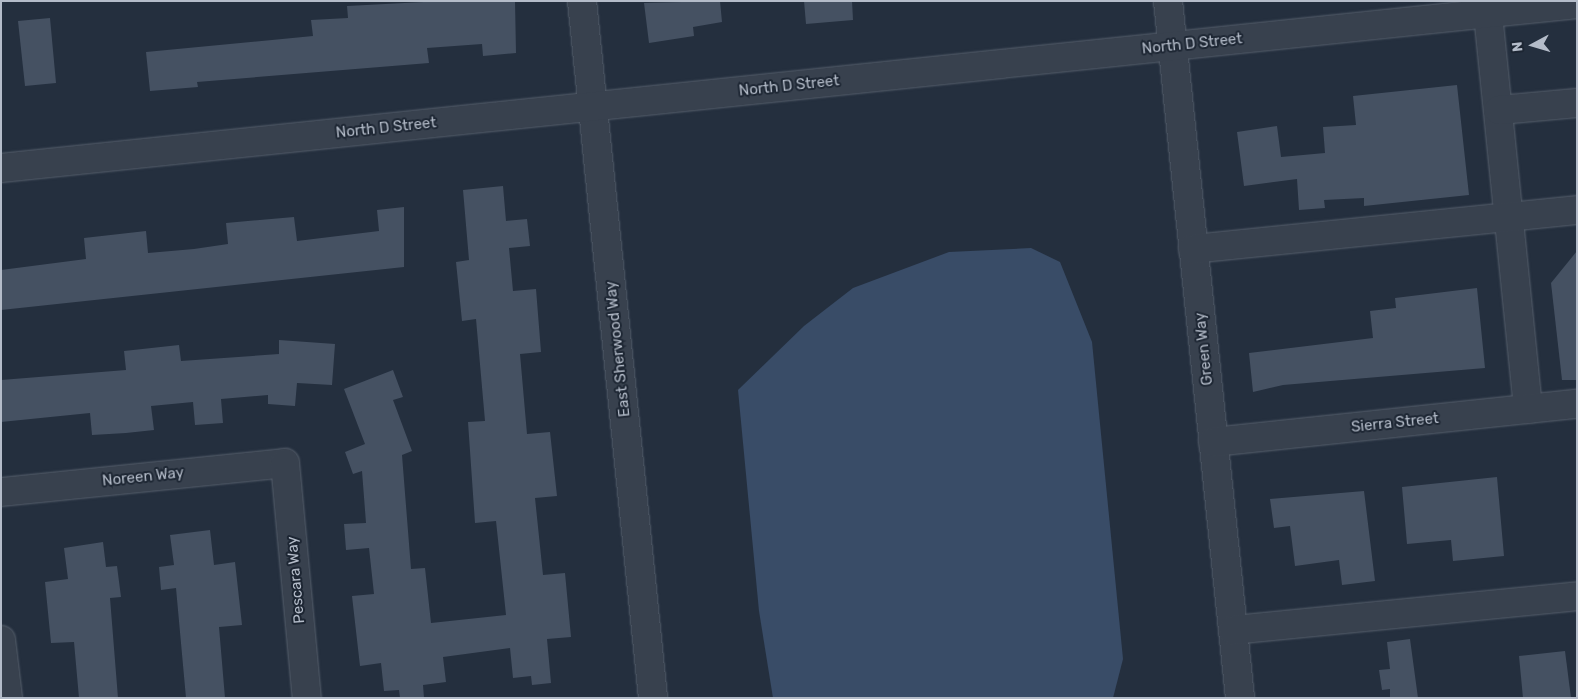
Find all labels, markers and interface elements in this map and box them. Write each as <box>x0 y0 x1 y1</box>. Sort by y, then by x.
north arrow <box>1508 20 1558 70</box>
street label: North D Street <box>1141 30 1243 58</box>
text: N <box>1509 41 1527 53</box>
street label: North D Street <box>738 72 840 100</box>
street label: North D Street <box>335 114 437 142</box>
street label: East Sherwood Way <box>602 280 634 418</box>
street label: Green Way <box>1191 312 1217 386</box>
street label: Sierra Street <box>1350 409 1440 437</box>
street label: Noreen Way <box>101 464 185 490</box>
street label: Pescara Way <box>283 536 309 624</box>

